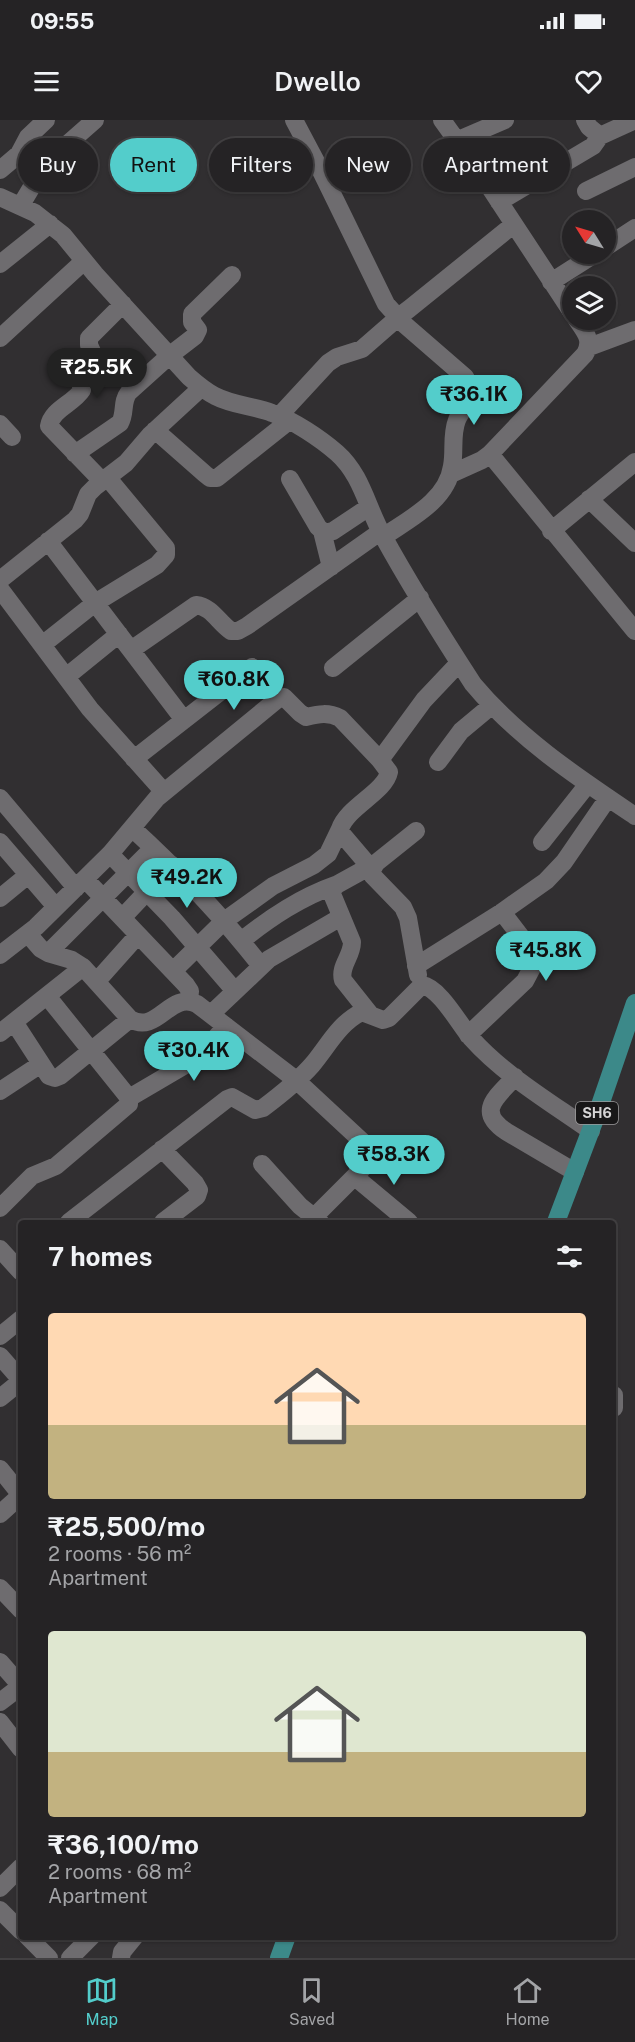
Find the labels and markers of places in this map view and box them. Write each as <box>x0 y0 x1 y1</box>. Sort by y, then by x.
pin: ₹25.5K <box>48 348 146 399</box>
pin: ₹36.1K <box>425 375 523 426</box>
pin: ₹60.8K <box>185 660 283 711</box>
pin: ₹49.2K <box>138 858 236 909</box>
pin: ₹45.8K <box>497 931 595 982</box>
pin: ₹30.4K <box>145 1031 243 1082</box>
pin: ₹58.3K <box>345 1135 443 1186</box>

